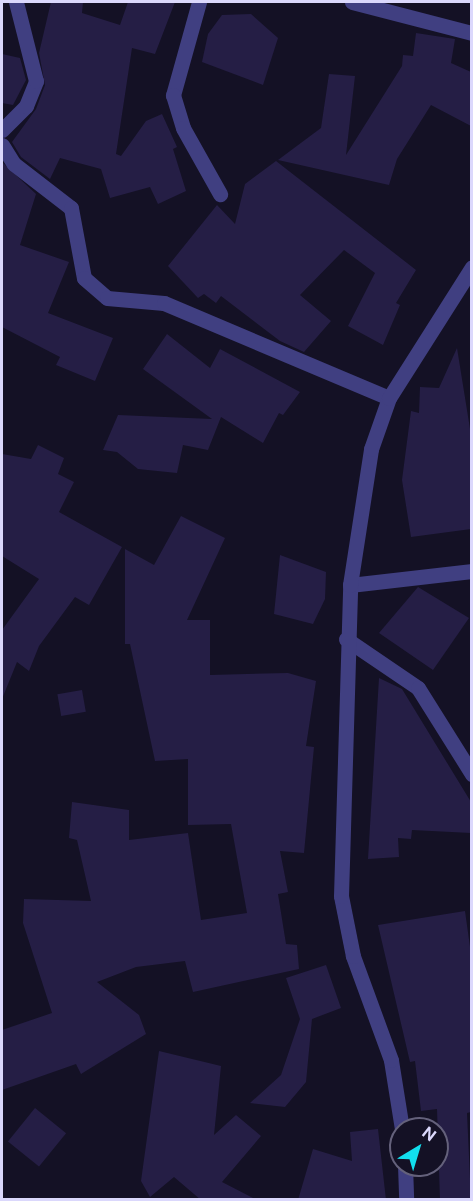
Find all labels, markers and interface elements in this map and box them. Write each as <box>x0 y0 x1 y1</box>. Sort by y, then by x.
north arrow <box>389 1117 449 1177</box>
text: N <box>418 1123 440 1145</box>

